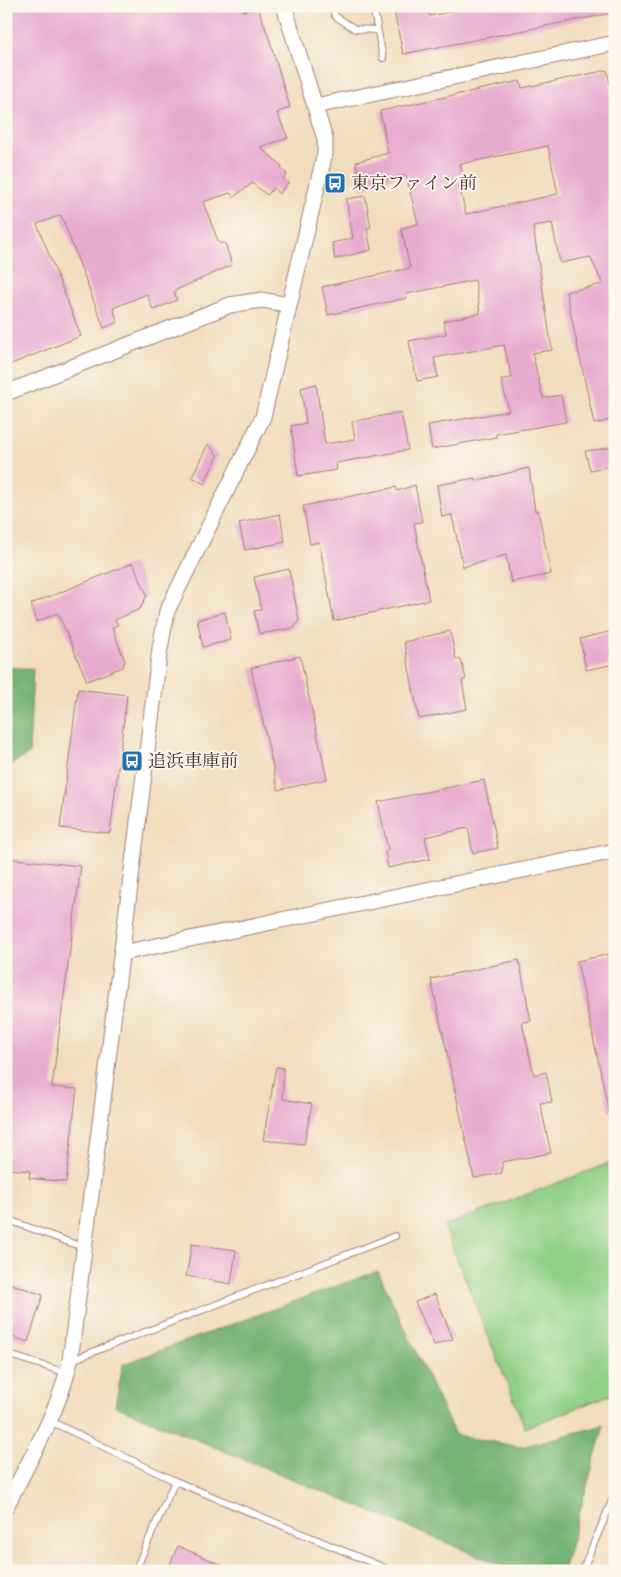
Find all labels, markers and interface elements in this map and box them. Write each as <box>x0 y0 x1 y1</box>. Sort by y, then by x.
bus stop icon: 東京ファイン前 <box>323 171 347 195</box>
place label: 東京ファイン前 <box>351 172 477 195</box>
bus stop icon: 追浜車庫前 <box>120 749 144 773</box>
place label: 追浜車庫前 <box>148 750 238 773</box>

